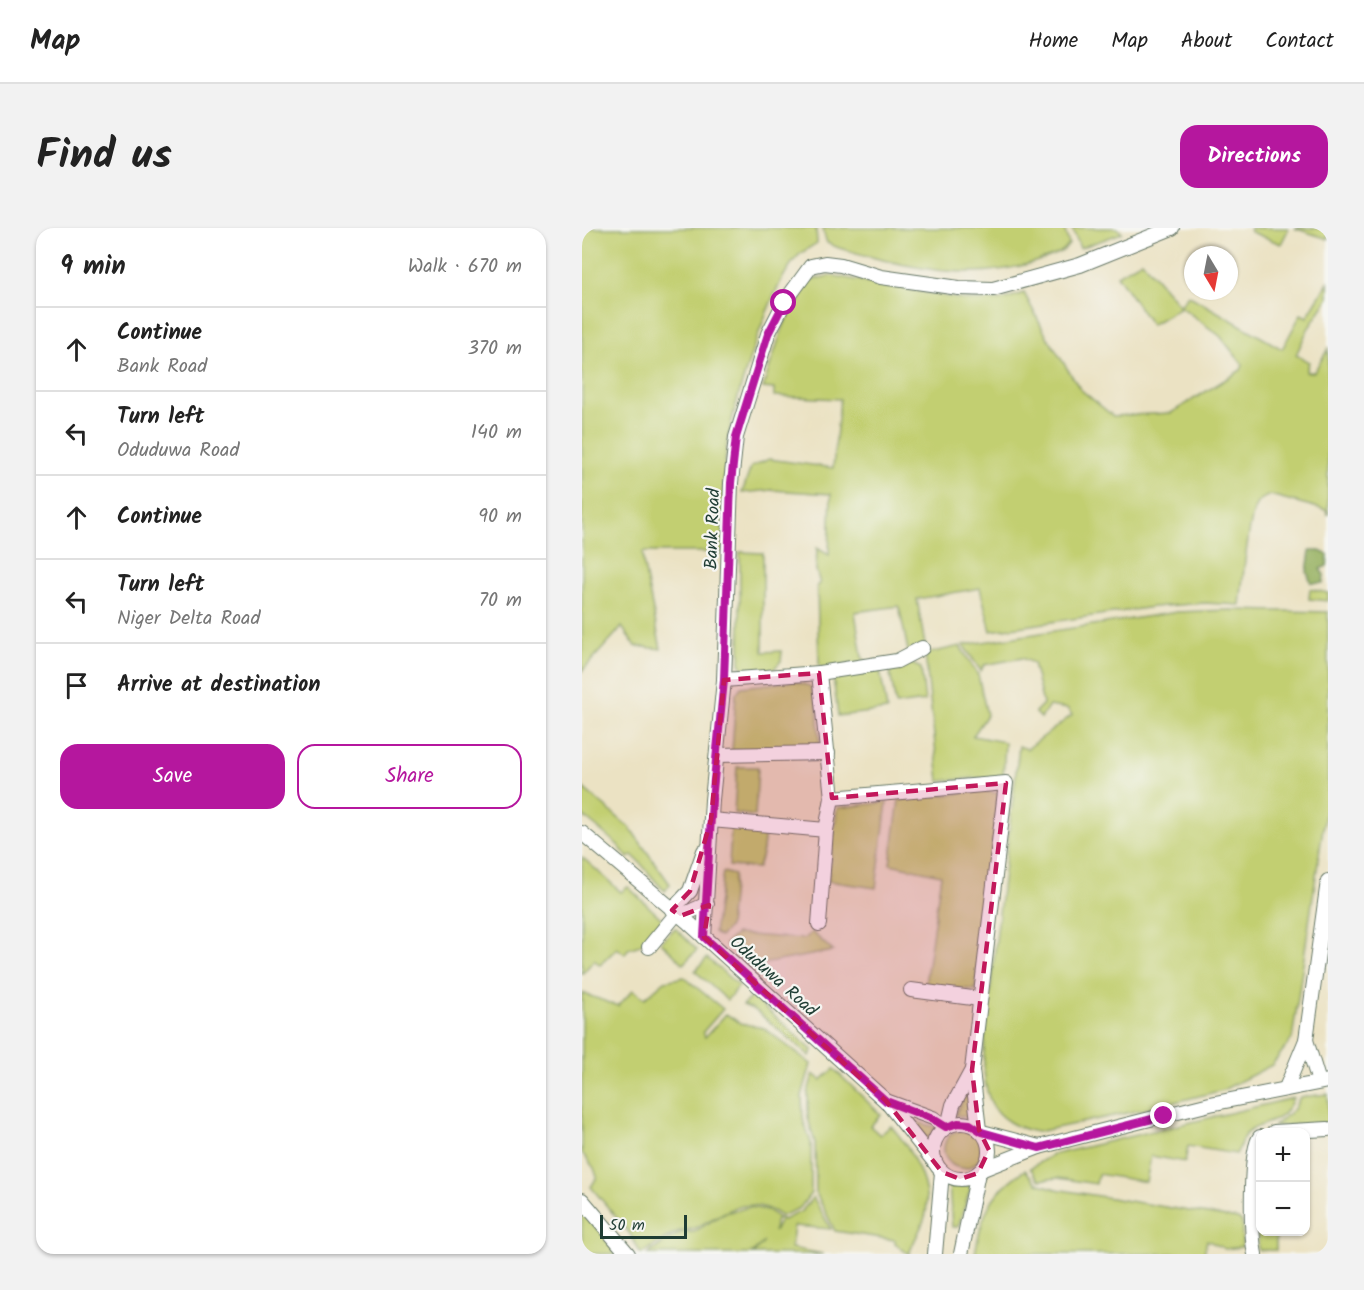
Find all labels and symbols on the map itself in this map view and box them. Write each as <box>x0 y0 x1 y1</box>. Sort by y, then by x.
north arrow <box>1184 246 1238 300</box>
route start <box>770 289 796 315</box>
street label: Bank Road <box>698 487 729 570</box>
street label: Oduduwa Road <box>722 929 824 1025</box>
route end <box>1150 1102 1176 1128</box>
scale bar <box>600 1212 687 1240</box>

